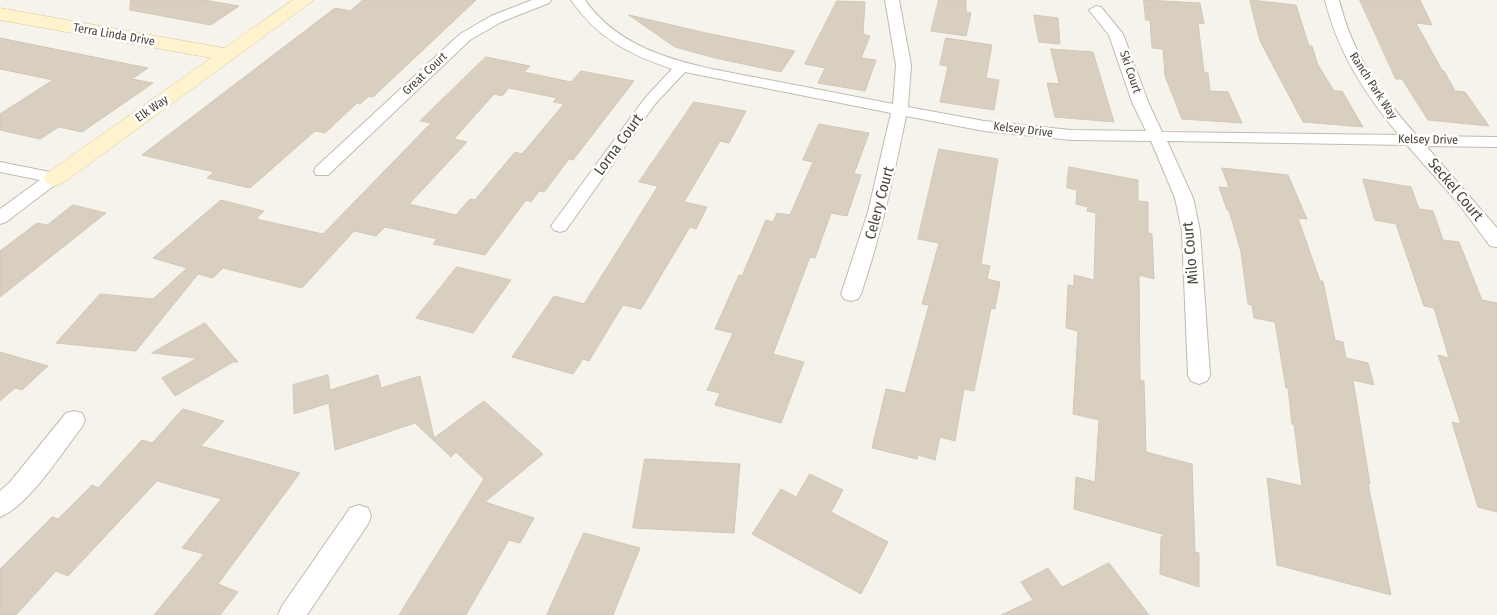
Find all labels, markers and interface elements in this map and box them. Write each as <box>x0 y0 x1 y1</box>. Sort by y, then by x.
street label: Terra Linda Drive <box>72 21 156 49</box>
street label: Ski Court <box>1116 49 1144 95</box>
street label: Great Court <box>400 50 450 98</box>
street label: Ranch Park Way <box>1346 50 1400 122</box>
street label: Elk Way <box>133 93 171 125</box>
street label: Lorna Court <box>591 111 647 179</box>
street label: Kelsey Drive <box>992 119 1054 141</box>
street label: Kelsey Drive <box>1398 132 1458 148</box>
street label: Seckel Court <box>1424 155 1486 225</box>
street label: Celery Court <box>862 165 898 241</box>
street label: Milo Court <box>1179 221 1203 285</box>

